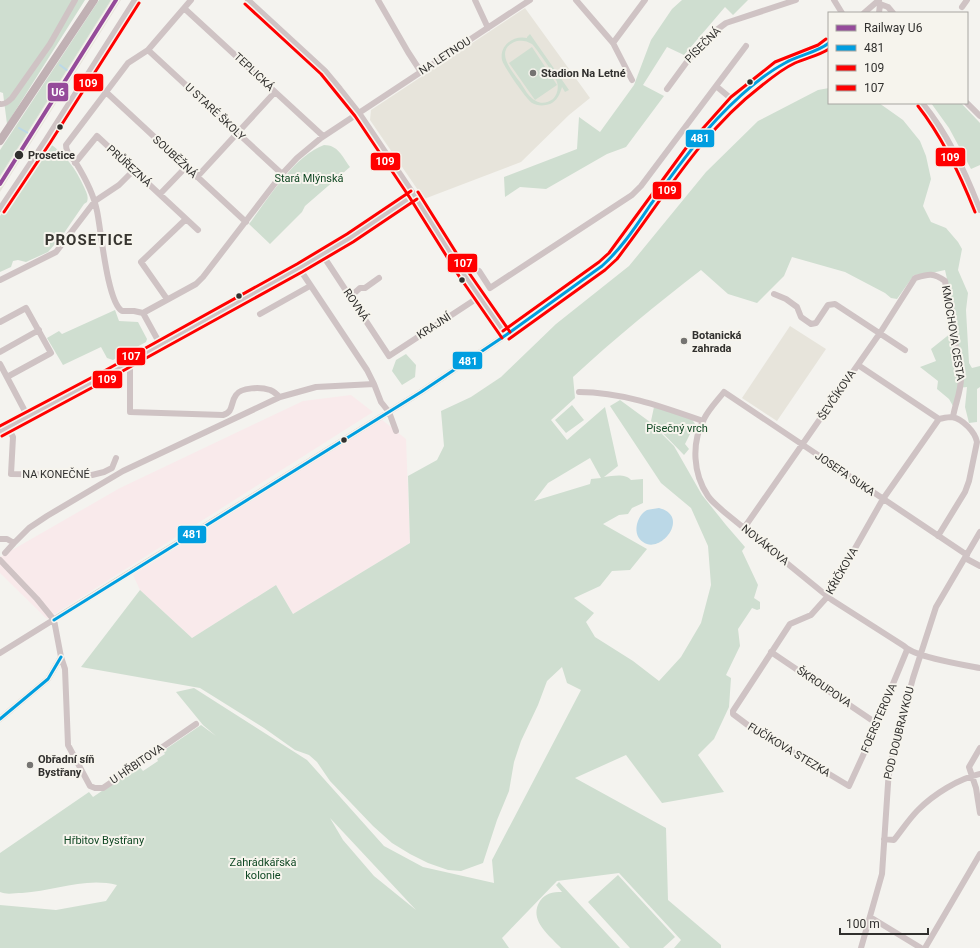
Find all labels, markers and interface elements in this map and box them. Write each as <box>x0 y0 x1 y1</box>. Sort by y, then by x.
legend <box>828 12 968 104</box>
text: Railway U6 <box>864 21 923 35</box>
street label: PÍSEČNÁ <box>682 23 724 66</box>
street label: NA LETNOU <box>417 34 473 78</box>
text: 481 <box>864 41 884 55</box>
street label: TEPLICKÁ <box>231 50 277 94</box>
text: 109 <box>864 61 884 75</box>
place label: Stadion Na Letné <box>541 67 626 80</box>
marker: Stadion Na Letné <box>528 68 538 78</box>
line badge: 109 <box>73 73 104 92</box>
text: 109 <box>79 77 97 90</box>
unlabelled marker <box>745 77 755 87</box>
street label: U STARÉ ŠKOLY <box>182 81 248 143</box>
text: 107 <box>864 81 884 95</box>
line badge: U6 <box>47 82 69 102</box>
text: U6 <box>51 86 65 99</box>
unlabelled marker <box>55 122 65 132</box>
line badge: 481 <box>685 129 715 148</box>
text: 481 <box>691 132 709 145</box>
street label: SOUBĚŽNÁ <box>150 133 201 181</box>
street label: PRŮŘEZNÁ <box>104 142 155 190</box>
line badge: 109 <box>935 147 966 167</box>
marker: Prosetice <box>13 149 25 161</box>
place label: Prosetice <box>28 149 75 162</box>
text: 109 <box>941 151 959 164</box>
line badge: 109 <box>370 152 401 171</box>
text: 109 <box>376 155 394 168</box>
park label: Stará Mlýnská <box>274 172 344 185</box>
line badge: 109 <box>652 181 682 200</box>
text: 109 <box>658 184 676 197</box>
district label: PROSETICE <box>45 231 133 249</box>
line badge: 107 <box>447 253 478 273</box>
text: 107 <box>454 257 472 270</box>
unlabelled marker <box>457 275 467 285</box>
street label: KMOCHOVA CESTA <box>939 284 967 382</box>
street label: ROVNÁ <box>340 286 372 324</box>
unlabelled marker <box>234 291 244 301</box>
street label: KRAJNÍ <box>415 310 454 342</box>
place label: Botanická zahrada <box>692 329 742 355</box>
marker: Botanická zahrada <box>679 336 689 346</box>
line badge: 107 <box>116 347 146 366</box>
text: 107 <box>122 350 140 363</box>
line badge: 481 <box>452 351 483 370</box>
text: 481 <box>459 355 477 368</box>
street label: ŠEVČÍKOVA <box>815 366 859 423</box>
line badge: 109 <box>92 370 123 389</box>
text: 109 <box>98 373 116 386</box>
park label: Písečný vrch <box>646 422 708 435</box>
unlabelled marker <box>339 435 349 445</box>
street label: JOSEFA SUKA <box>813 449 878 499</box>
street label: NA KONEČNÉ <box>22 467 90 481</box>
street label: NOVÁKOVA <box>739 522 792 569</box>
line badge: 481 <box>177 525 207 544</box>
text: 481 <box>183 528 201 541</box>
street label: KŘIČKOVA <box>823 544 861 597</box>
street label: ŠKROUPOVA <box>794 664 854 710</box>
street label: FOERSTEROVA <box>859 681 900 755</box>
street label: POD DOUBRAVKOU <box>881 685 917 781</box>
street label: FUČÍKOVA STEZKA <box>745 719 834 780</box>
street label: U HŘBITOVA <box>108 741 167 787</box>
place label: Obřadní síň Bystřany <box>38 753 94 779</box>
marker: Obřadní síň Bystřany <box>25 760 35 770</box>
park label: Hřbitov Bystřany <box>64 834 145 847</box>
park label: Zahrádkářská kolonie <box>230 856 296 882</box>
scale bar <box>840 910 928 936</box>
text: 100 m <box>846 917 880 931</box>

